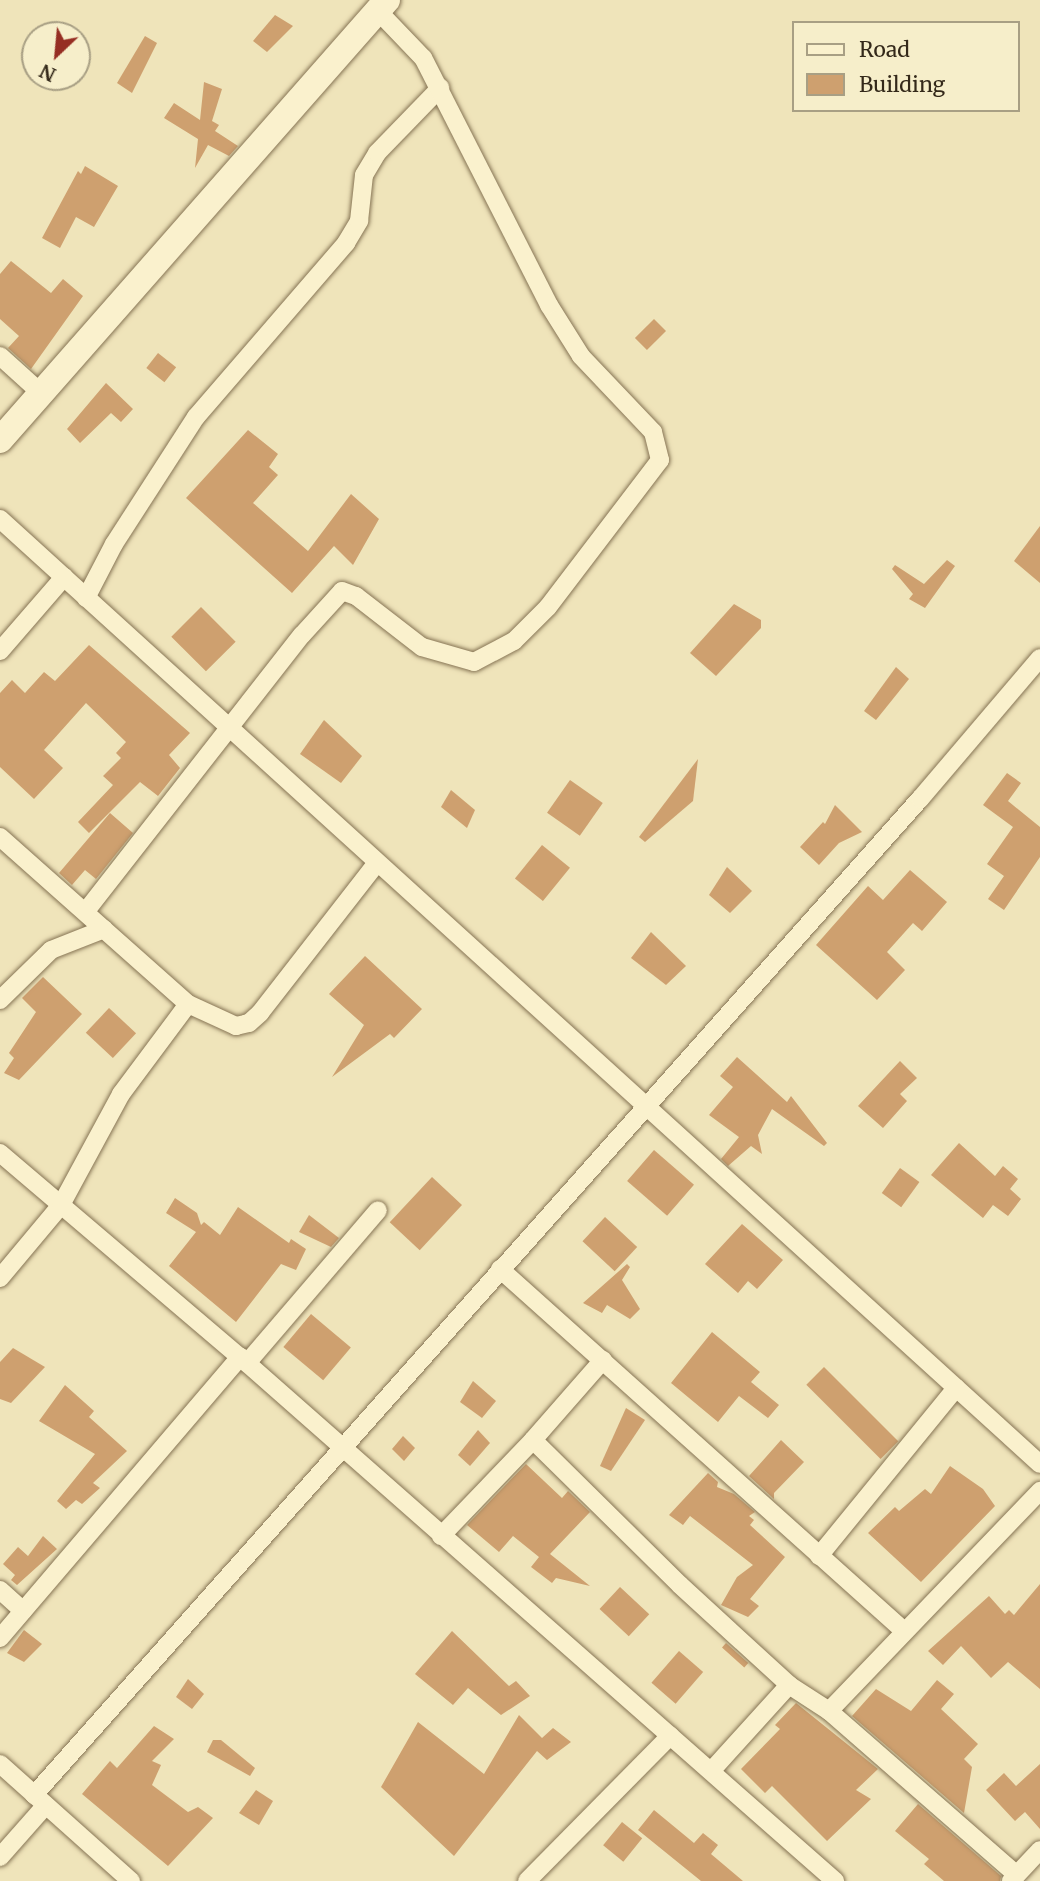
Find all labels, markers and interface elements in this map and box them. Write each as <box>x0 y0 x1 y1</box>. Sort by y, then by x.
north arrow <box>21 21 91 91</box>
legend <box>792 21 1019 112</box>
text: Road <box>859 36 910 63</box>
text: N <box>36 59 60 87</box>
text: Building <box>859 71 945 98</box>

